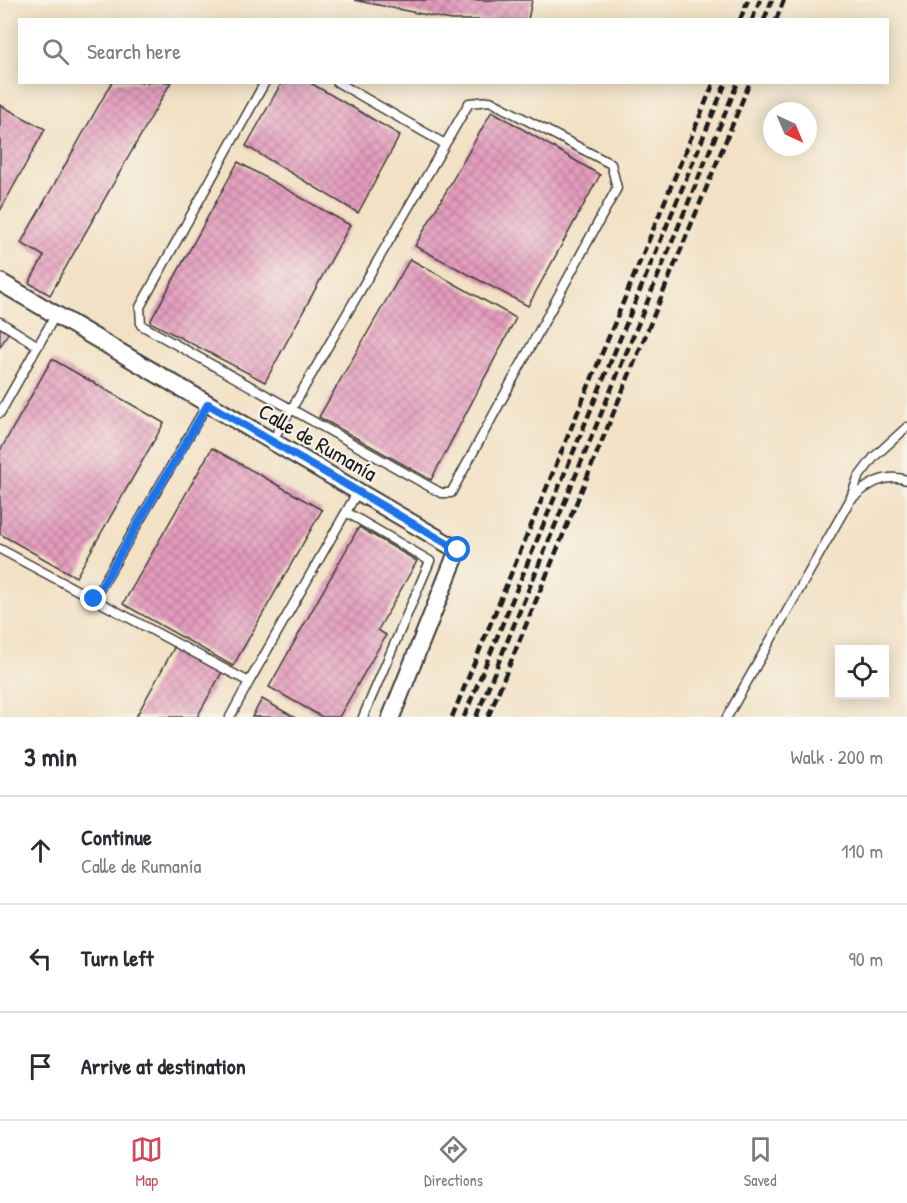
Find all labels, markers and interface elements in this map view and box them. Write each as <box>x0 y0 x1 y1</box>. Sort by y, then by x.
search box <box>18 18 889 84</box>
icon: search <box>39 35 72 68</box>
text: Search here <box>87 36 181 66</box>
north arrow <box>763 102 817 156</box>
street label: Calle de Rumanía <box>253 396 383 488</box>
route start <box>444 536 470 562</box>
route end <box>80 585 106 611</box>
map controls <box>835 645 889 699</box>
button: locate <box>835 645 889 699</box>
text: 3 min <box>24 739 77 774</box>
text: Walk · 200 m <box>791 743 883 770</box>
text: Continue <box>81 822 152 852</box>
icon: ahead <box>24 834 57 867</box>
text: 110 m <box>841 837 883 864</box>
text: Calle de Rumanía <box>81 852 201 879</box>
icon: left <box>24 942 57 975</box>
text: Turn left <box>81 943 154 973</box>
text: 90 m <box>849 945 883 972</box>
icon: arrive <box>24 1050 57 1083</box>
text: Arrive at destination <box>81 1051 246 1081</box>
tab: Map <box>130 1133 163 1191</box>
tab: Directions <box>424 1133 483 1191</box>
tab: Saved <box>744 1133 777 1191</box>

